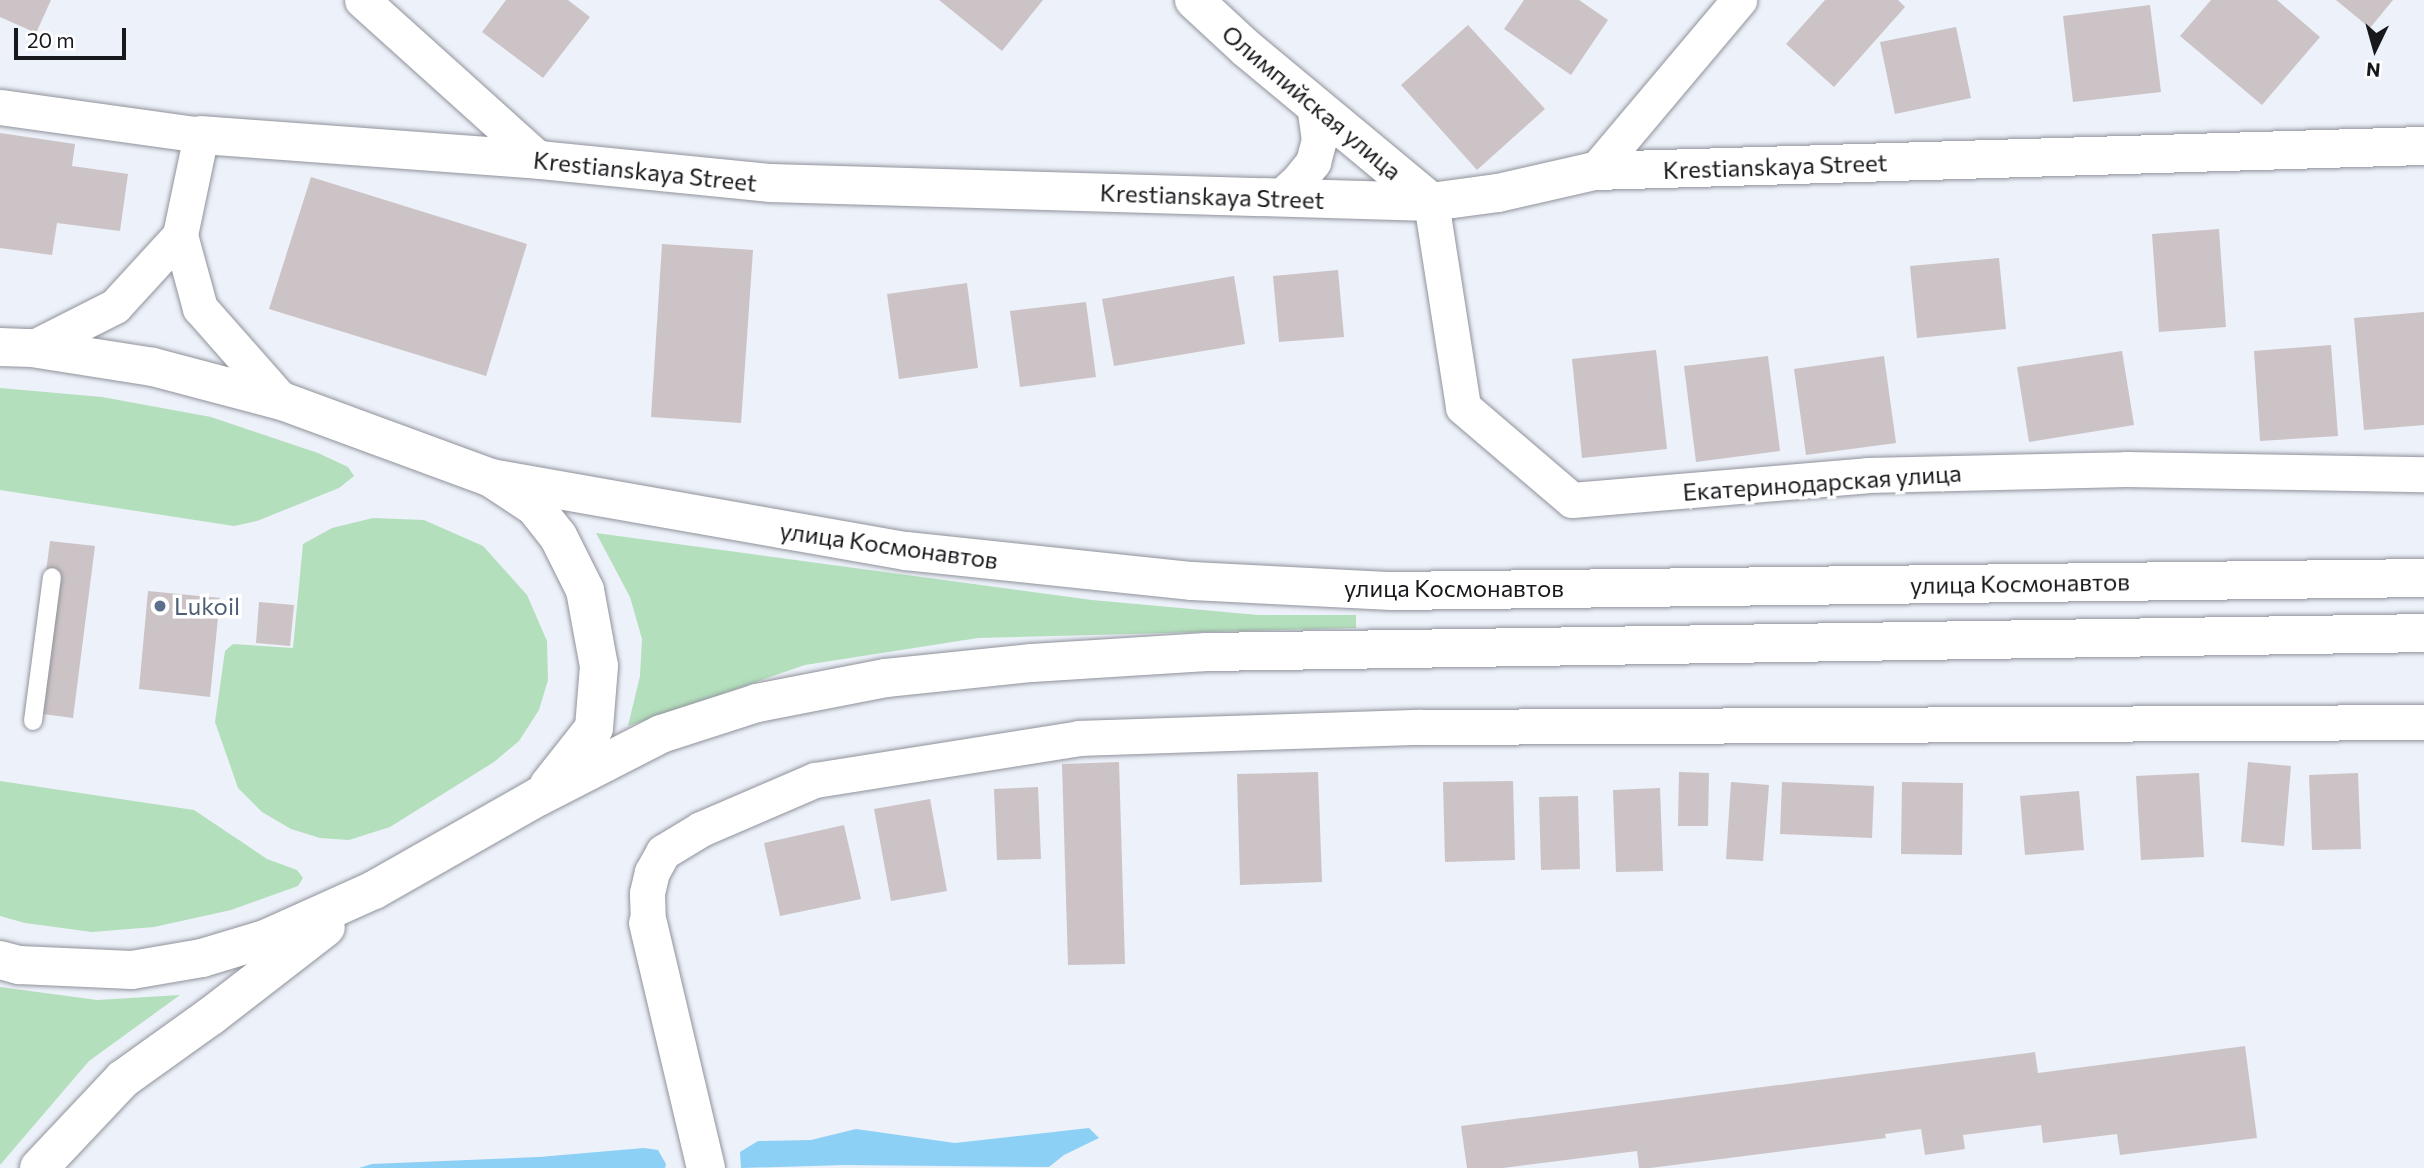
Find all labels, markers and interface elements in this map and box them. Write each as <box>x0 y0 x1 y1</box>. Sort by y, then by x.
scale bar <box>18 14 130 58</box>
north arrow <box>2340 14 2410 84</box>
street label: Олимпийская улица <box>1216 19 1408 185</box>
text: 20 m <box>27 27 75 52</box>
text: N <box>2365 58 2381 82</box>
street label: Krestianskaya Street <box>532 145 758 197</box>
street label: Krestianskaya Street <box>1662 148 1888 184</box>
street label: Krestianskaya Street <box>1099 178 1325 214</box>
street label: Екатеринодарская улица <box>1682 458 1962 506</box>
street label: улица Космонавтов <box>778 515 1000 575</box>
street label: улица Космонавтов <box>1910 567 2130 599</box>
street label: улица Космонавтов <box>1344 574 1564 602</box>
place label: Lukoil <box>174 592 240 620</box>
marker: Lukoil <box>152 598 168 614</box>

